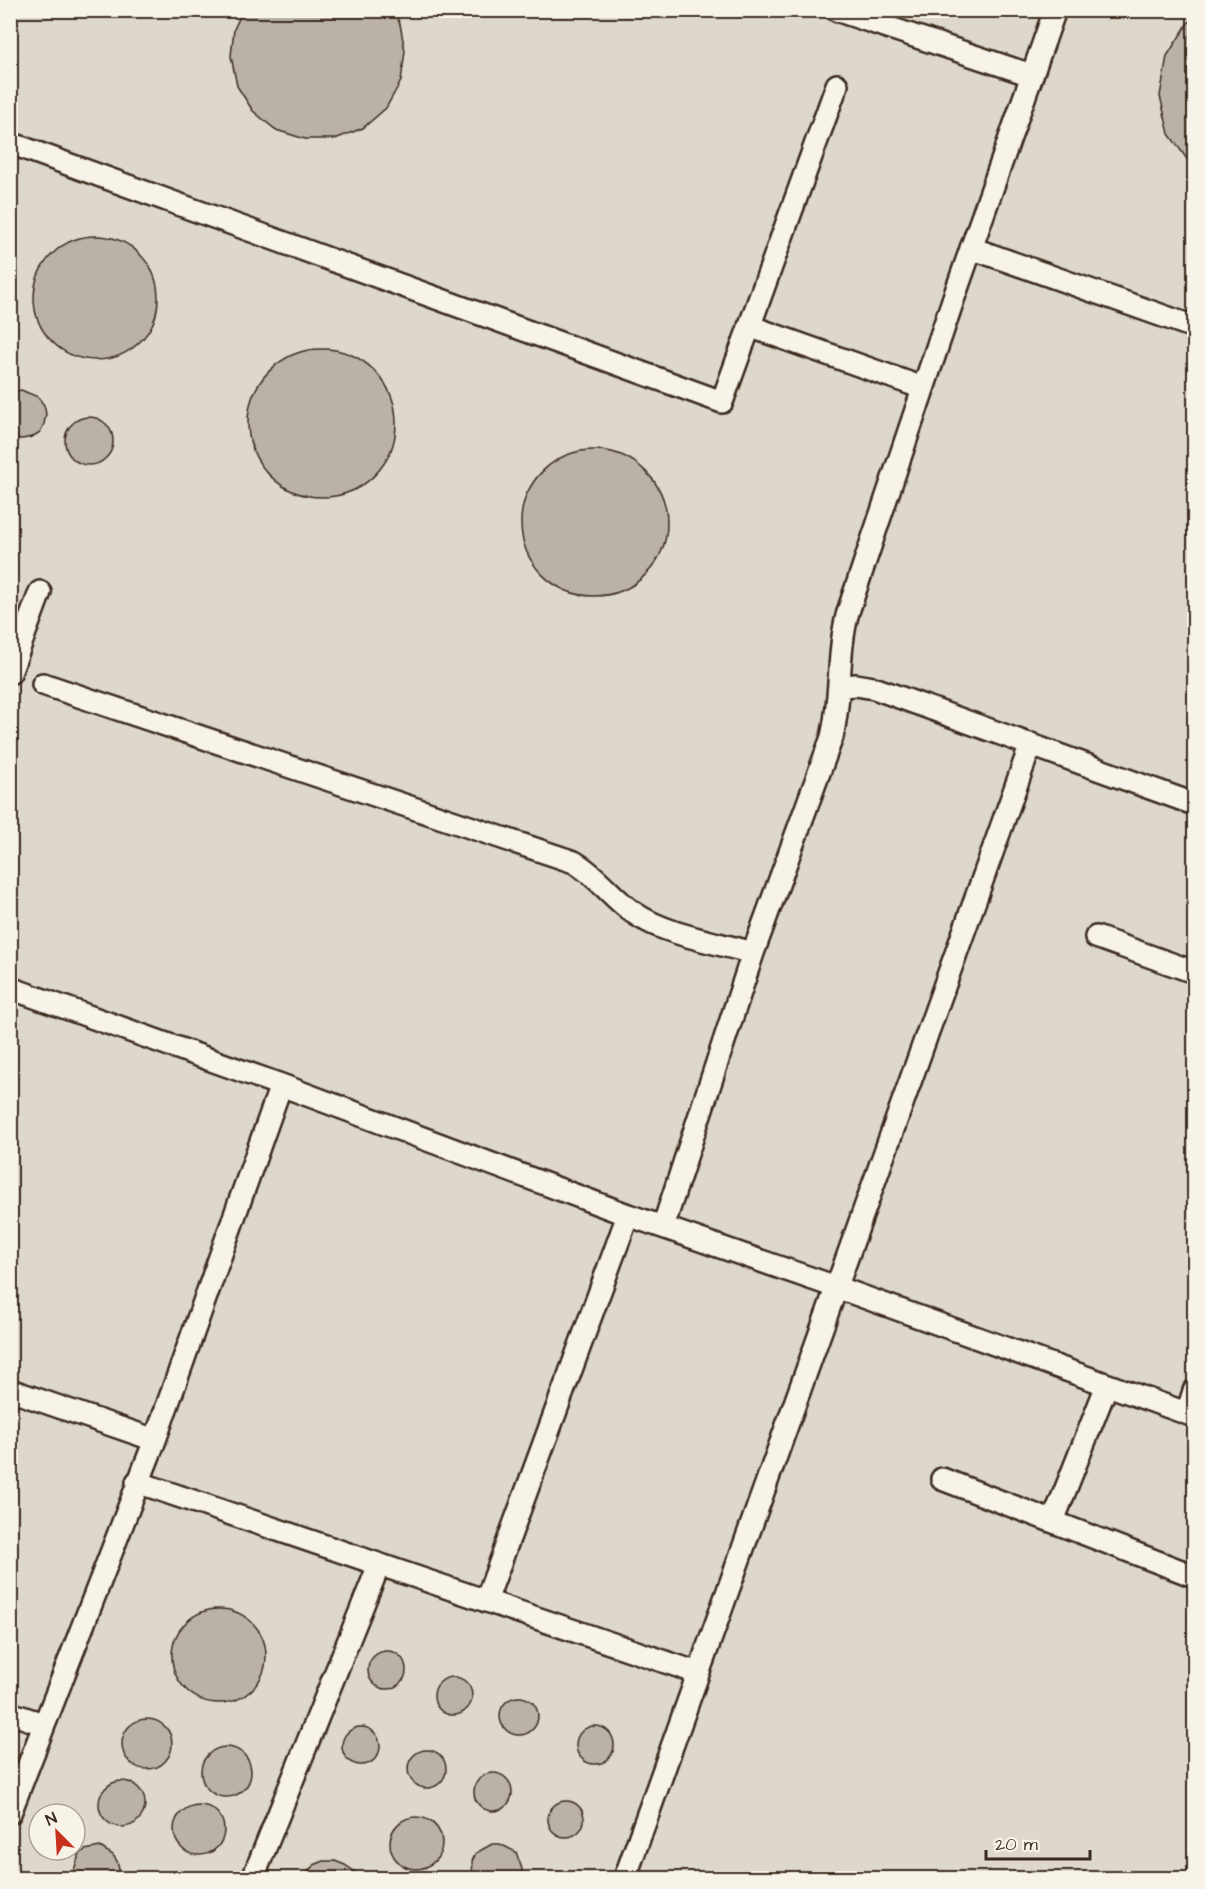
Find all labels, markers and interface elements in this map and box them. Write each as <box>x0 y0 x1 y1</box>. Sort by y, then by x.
north arrow <box>27 1802 87 1862</box>
text: N <box>42 1807 60 1831</box>
scale bar <box>986 1823 1090 1861</box>
text: 20 m <box>995 1832 1038 1857</box>

